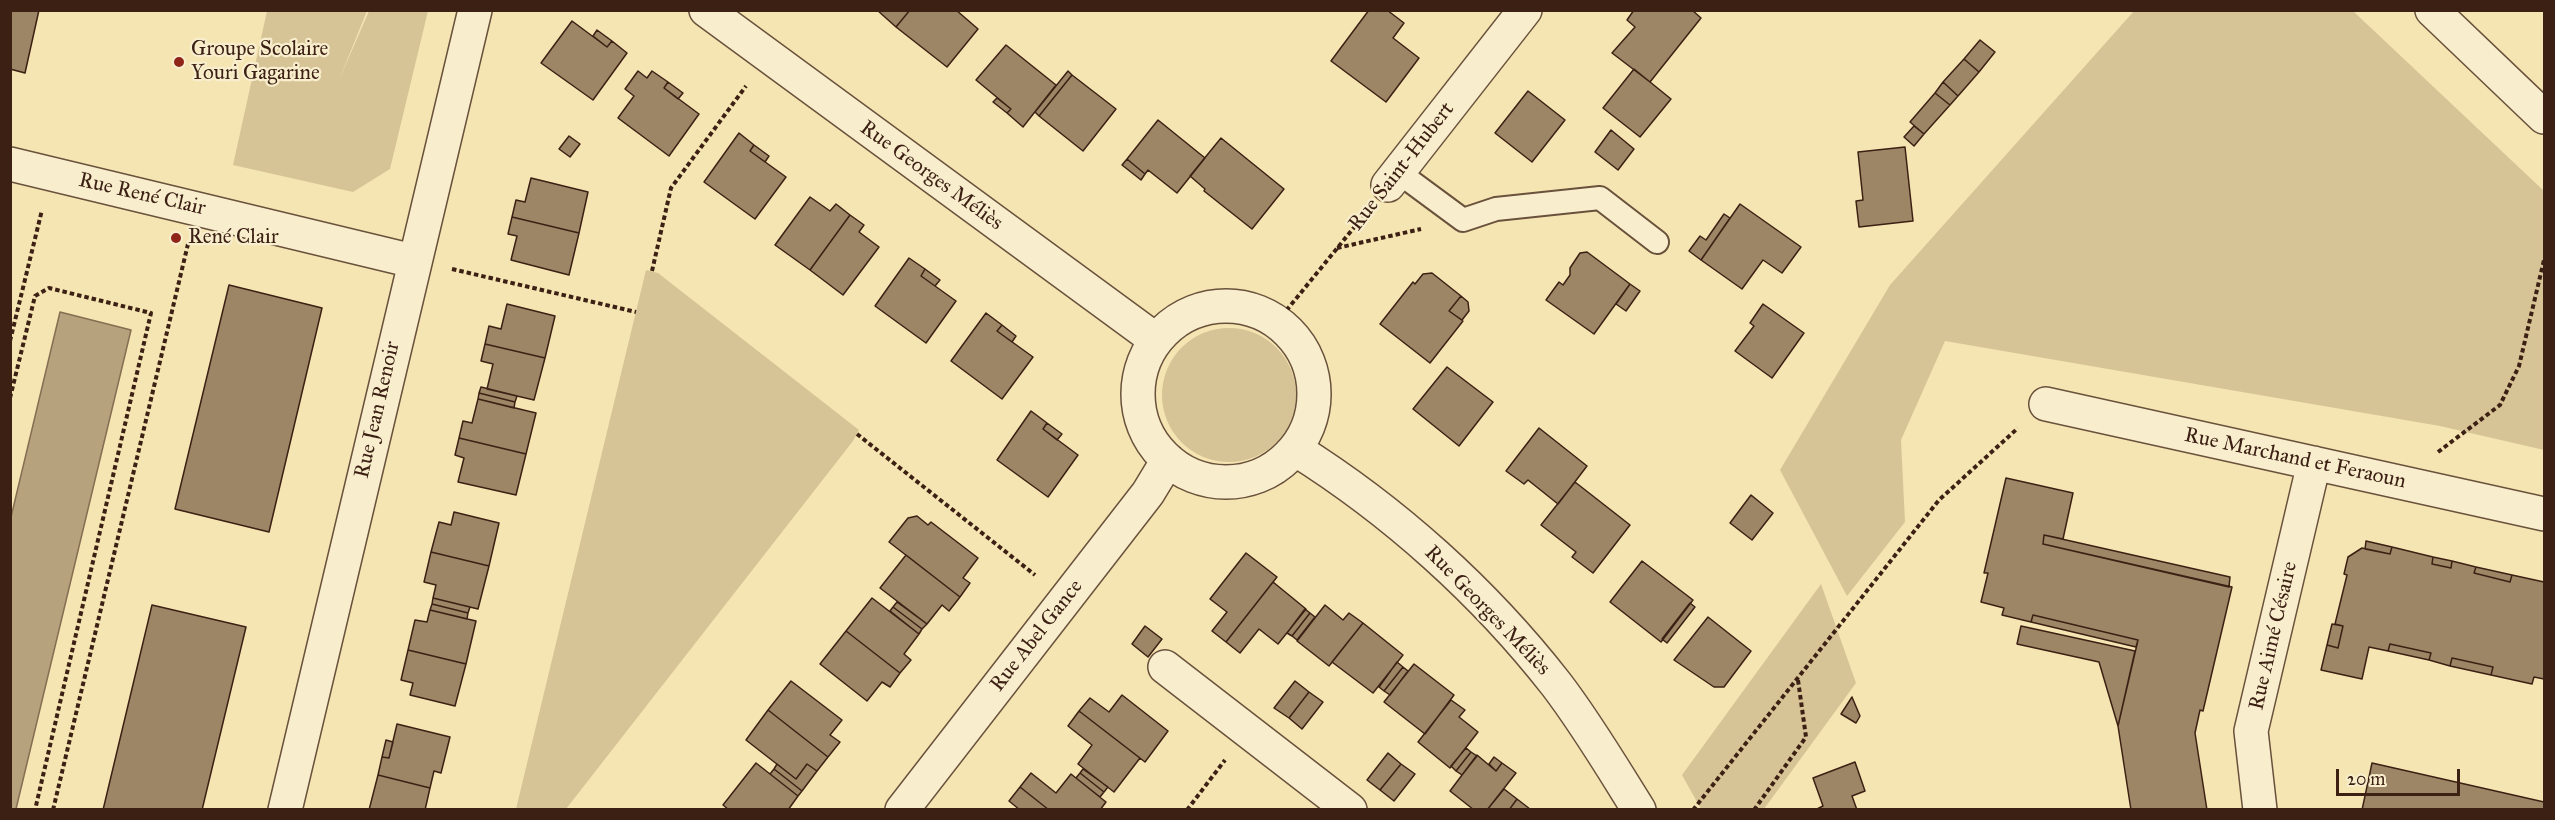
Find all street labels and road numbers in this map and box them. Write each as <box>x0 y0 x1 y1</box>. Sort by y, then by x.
street label: Rue Saint-Hubert <box>1344 98 1460 236</box>
street label: Rue Georges Méliès <box>855 116 1007 236</box>
street label: Rue René Clair <box>76 168 208 222</box>
street label: Rue Jean Renoir <box>350 339 406 481</box>
street label: Rue Marchand et Feraoun <box>2182 423 2408 495</box>
street label: Rue Georges Méliès <box>1419 541 1555 681</box>
street label: Rue Aimé Césaire <box>2245 559 2303 713</box>
street label: Rue Abel Gance <box>985 575 1089 697</box>

